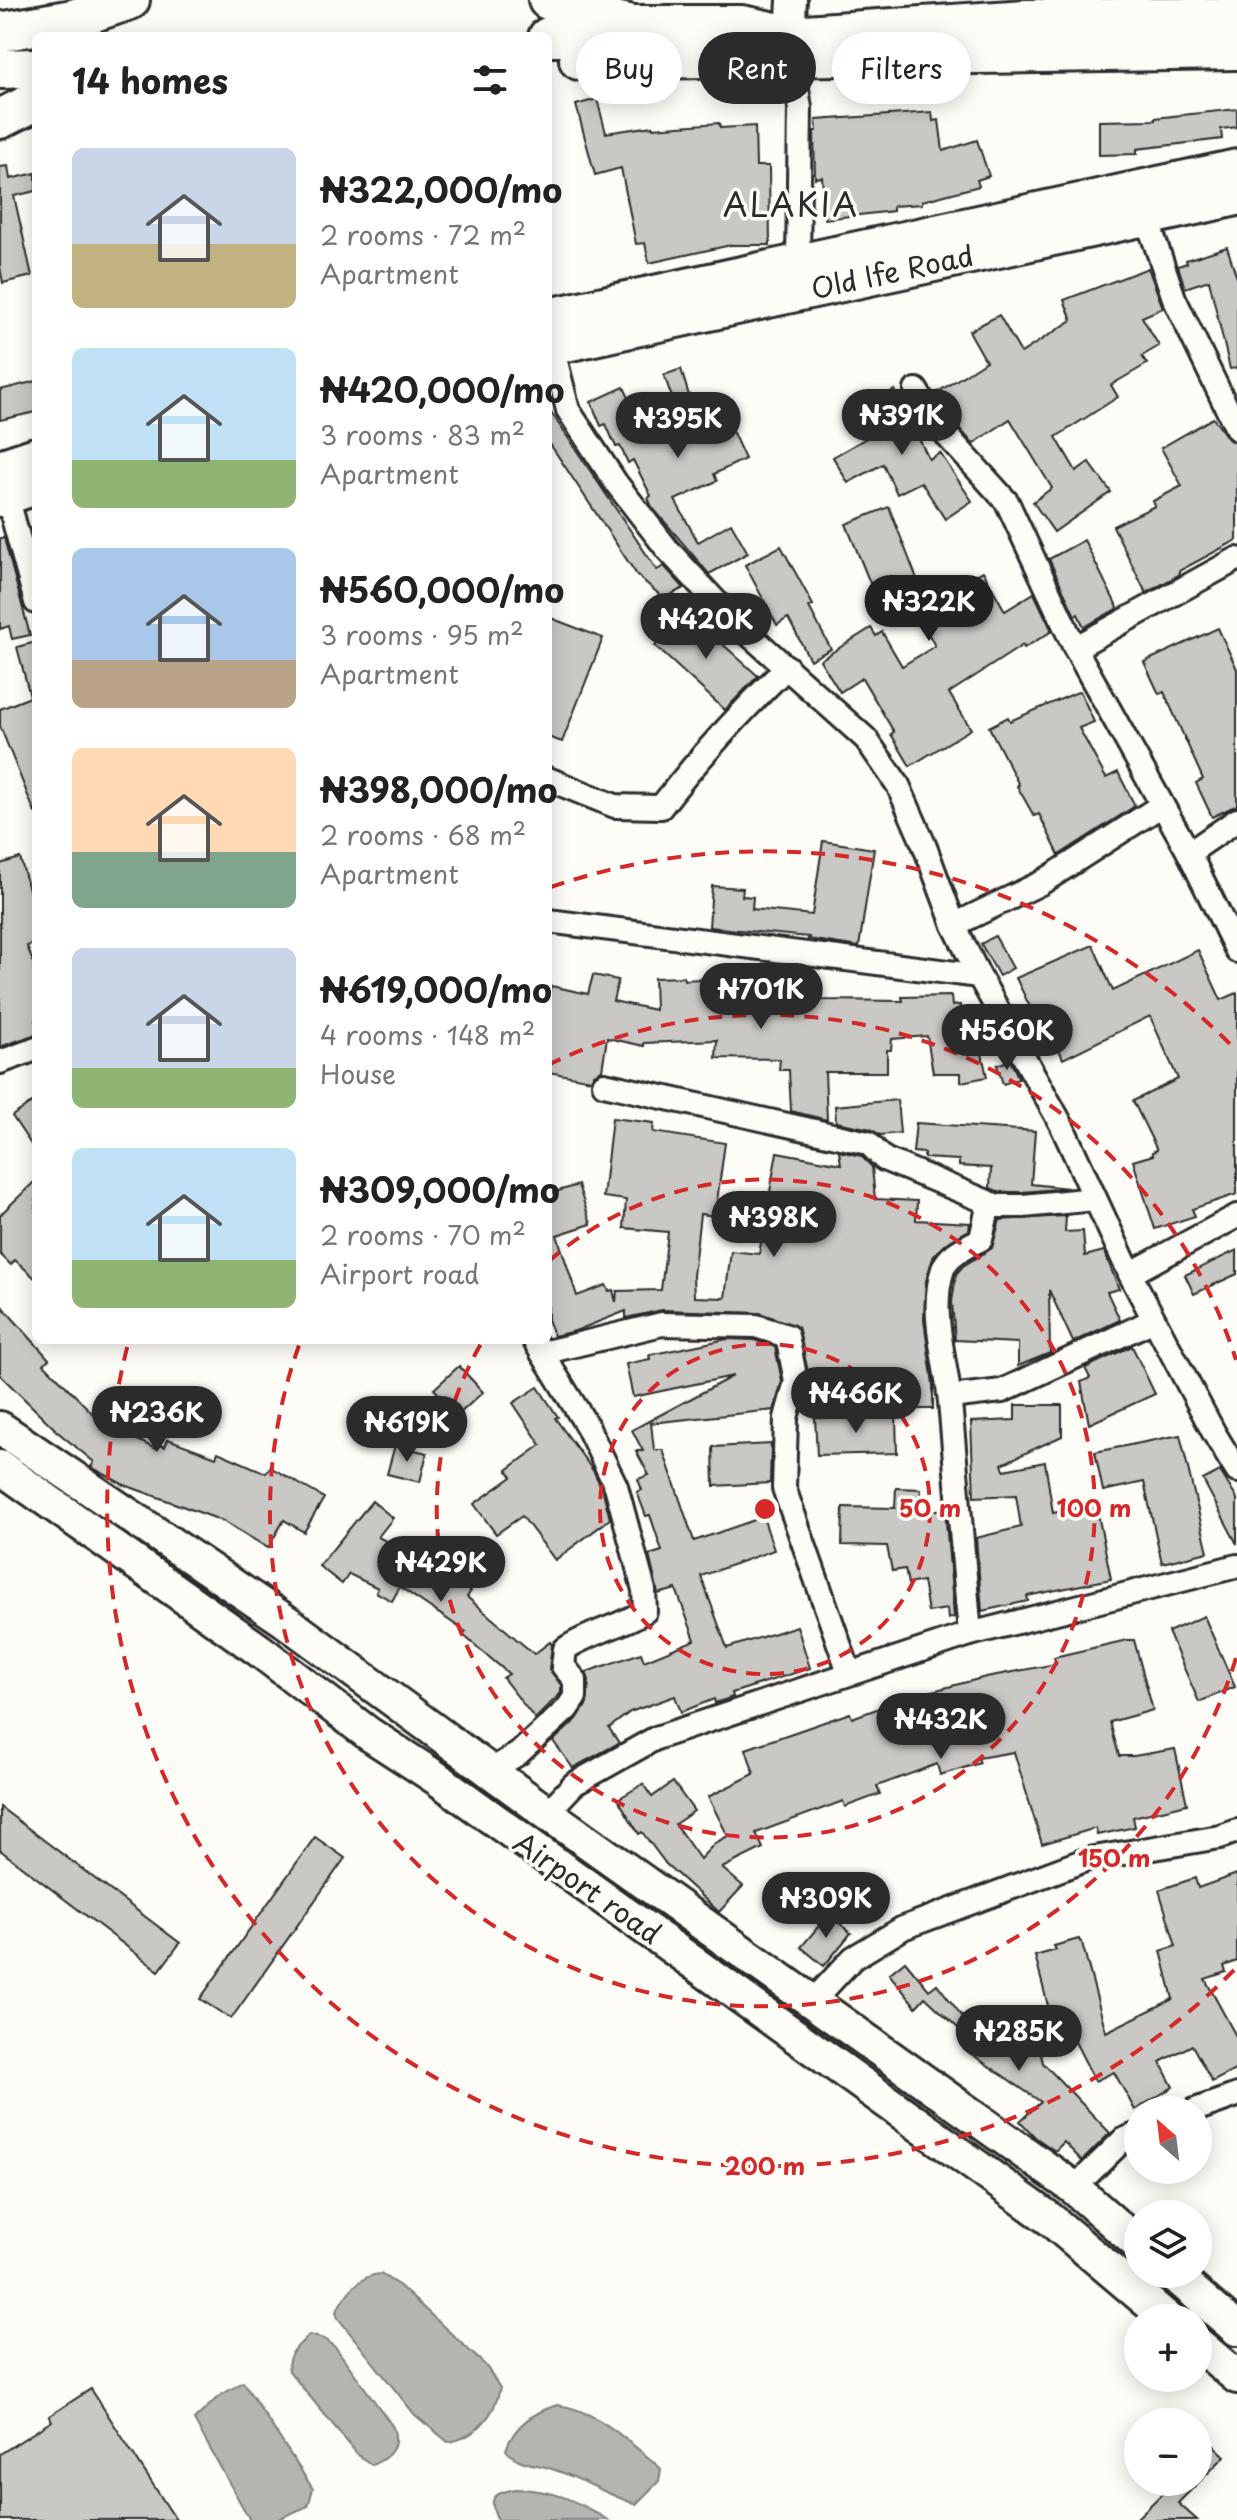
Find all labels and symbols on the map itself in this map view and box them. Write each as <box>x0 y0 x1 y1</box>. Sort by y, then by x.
district label: ALAKIA <box>723 180 859 228</box>
street label: Old Ife Road <box>807 233 977 309</box>
pin: ₦391K <box>846 389 958 457</box>
pin: ₦395K <box>622 392 734 460</box>
pin: ₦322K <box>873 575 985 643</box>
pin: ₦420K <box>650 593 762 661</box>
pin: ₦701K <box>705 963 817 1031</box>
pin: ₦560K <box>951 1004 1063 1072</box>
pin: ₦398K <box>718 1191 830 1259</box>
pin: ₦466K <box>800 1367 912 1435</box>
pin: ₦236K <box>101 1386 213 1454</box>
pin: ₦619K <box>351 1396 463 1464</box>
text: 50 m <box>899 1489 961 1525</box>
text: 100 m <box>1057 1489 1131 1525</box>
centre of rings <box>751 1495 779 1523</box>
pin: ₦429K <box>385 1536 497 1604</box>
pin: ₦432K <box>885 1693 997 1761</box>
street label: Airport road <box>505 1820 671 1954</box>
text: 150 m <box>1078 1839 1150 1875</box>
pin: ₦309K <box>770 1872 882 1940</box>
pin: ₦285K <box>963 2005 1075 2073</box>
north arrow <box>1124 2096 1212 2184</box>
text: 200 m <box>725 2147 805 2183</box>

